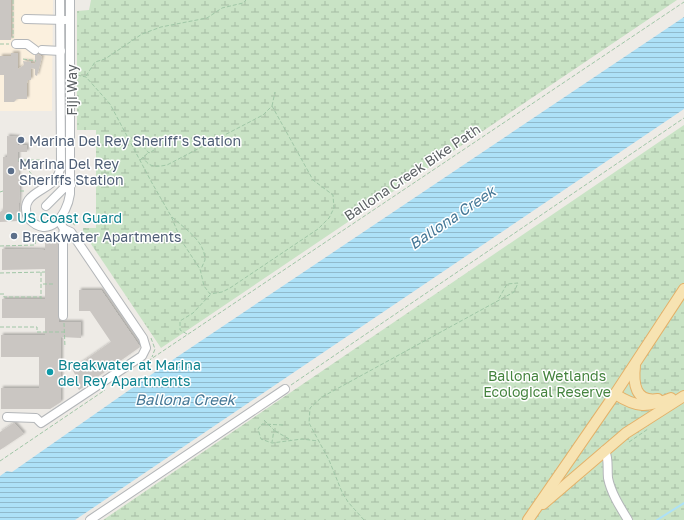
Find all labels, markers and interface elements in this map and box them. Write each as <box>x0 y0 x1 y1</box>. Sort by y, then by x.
street label: Fiji Way <box>63 64 80 116</box>
street label: Ballona Creek Bike Path <box>341 120 483 224</box>
place label: Marina Del Rey Sheriff's Station <box>29 132 241 149</box>
marker: Marina Del Rey Sheriff's Station <box>16 135 26 145</box>
place label: Marina Del Rey Sheriffs Station <box>19 155 124 188</box>
marker: Marina Del Rey Sheriffs Station <box>6 166 16 176</box>
water label: Ballona Creek <box>405 182 499 252</box>
place label: US Coast Guard <box>17 209 122 226</box>
marker: US Coast Guard <box>4 212 14 222</box>
place label: Breakwater Apartments <box>22 228 182 245</box>
marker: Breakwater Apartments <box>9 231 19 241</box>
place label: Breakwater at Marina del Rey Apartments <box>58 356 201 389</box>
marker: Breakwater at Marina del Rey Apartments <box>45 367 55 377</box>
park label: Ballona Wetlands Ecological Reserve <box>483 367 611 400</box>
water label: Ballona Creek <box>135 390 237 408</box>

